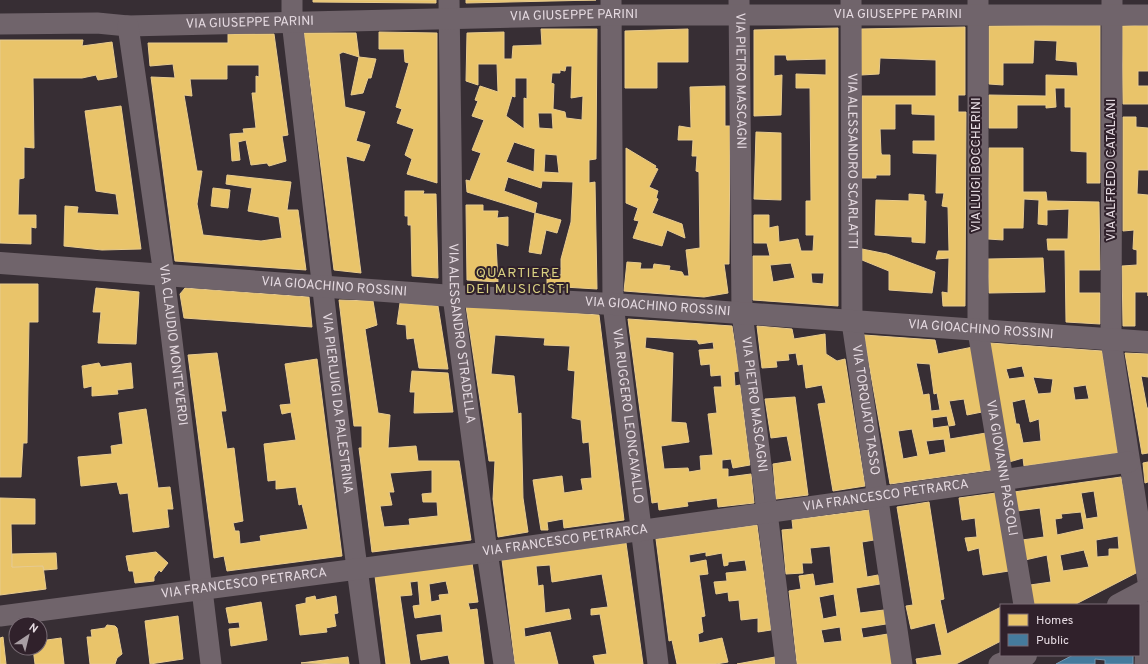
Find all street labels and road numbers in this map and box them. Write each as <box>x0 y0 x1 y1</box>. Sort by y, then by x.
street label: VIA GIUSEPPE PARINI <box>509 7 638 25</box>
street label: VIA GIUSEPPE PARINI <box>834 7 962 23</box>
street label: VIA PIETRO MASCAGNI <box>731 13 748 149</box>
street label: VIA GIUSEPPE PARINI <box>186 14 314 33</box>
street label: VIA ALESSANDRO SCARLATTI <box>843 73 860 249</box>
street label: VIA LUIGI BOCCHERINI <box>969 97 985 233</box>
street label: VIA ALFREDO CATALANI <box>1104 99 1120 241</box>
street label: VIA ALESSANDRO STRADELLA <box>444 243 478 425</box>
street label: VIA CLAUDIO MONTEVERDI <box>155 263 190 427</box>
street label: VIA GIOACHINO ROSSINI <box>261 274 407 301</box>
street label: VIA GIOACHINO ROSSINI <box>584 295 731 320</box>
street label: VIA PIERLUIGI DA PALESTRINA <box>318 312 355 495</box>
street label: VIA GIOACHINO ROSSINI <box>907 317 1054 343</box>
street label: VIA RUGGERO LEONCAVALLO <box>608 327 646 505</box>
street label: VIA PIETRO MASCAGNI <box>737 336 770 473</box>
street label: VIA TORQUATO TASSO <box>847 344 882 476</box>
street label: VIA GIOVANNI PASCOLI <box>982 399 1020 537</box>
street label: VIA FRANCESCO PETRARCA <box>802 477 970 516</box>
street label: VIA FRANCESCO PETRARCA <box>481 522 649 561</box>
street label: VIA FRANCESCO PETRARCA <box>160 565 328 603</box>

